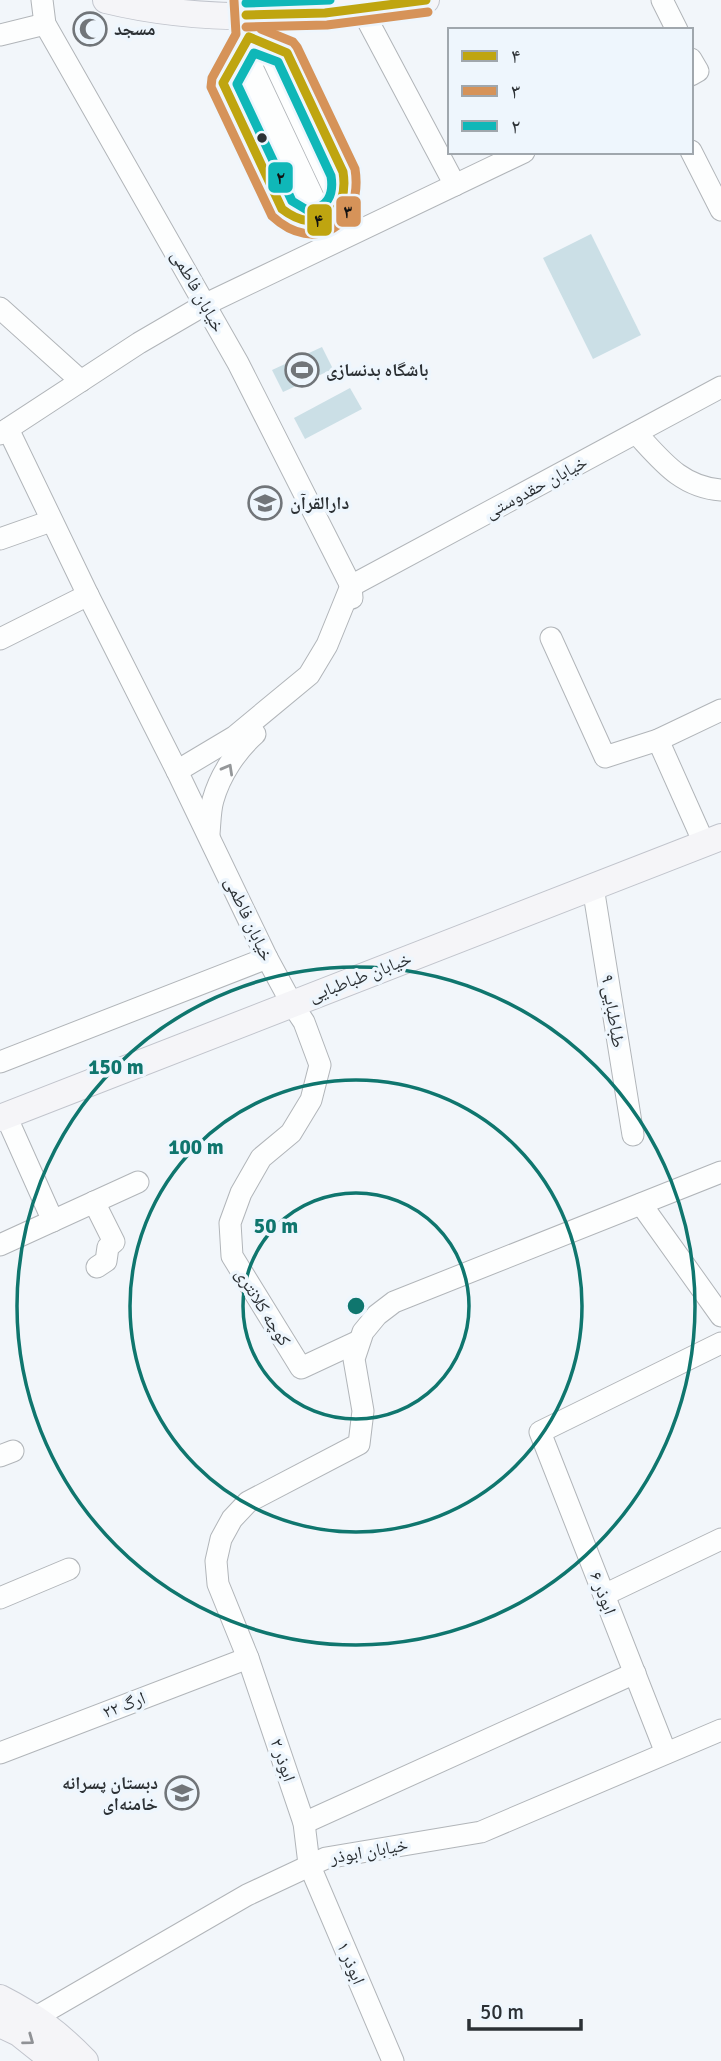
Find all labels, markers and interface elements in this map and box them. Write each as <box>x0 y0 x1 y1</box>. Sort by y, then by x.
mosque icon: مسجد <box>71 10 109 48</box>
place label: مسجد <box>114 18 156 40</box>
legend <box>448 28 693 154</box>
text: ۴ <box>511 43 520 69</box>
text: ۳ <box>511 78 520 104</box>
text: ۲ <box>511 113 520 139</box>
unlabelled marker <box>255 131 269 145</box>
line badge: ۲ <box>267 161 294 194</box>
text: ۲ <box>276 166 286 190</box>
line badge: ۳ <box>335 195 362 228</box>
text: ۳ <box>343 200 353 224</box>
line badge: ۴ <box>306 203 333 237</box>
text: ۴ <box>314 209 324 233</box>
street label: خیابان فاطمی <box>166 246 230 336</box>
sports icon: باشگاه بدنسازی <box>283 351 321 389</box>
place label: باشگاه بدنسازی <box>326 359 429 381</box>
street label: خیابان حقدوستی <box>481 451 591 523</box>
school or university icon: دارالقرآن <box>246 484 284 522</box>
place label: دارالقرآن <box>290 492 349 514</box>
one-way arrow <box>220 764 233 776</box>
street label: خیابان فاطمی <box>220 873 278 965</box>
street label: خیابان طباطبایی <box>305 947 415 1007</box>
street label: طباطبایی ۹ <box>596 973 630 1049</box>
text: 150 m <box>88 1054 144 1080</box>
text: 100 m <box>168 1134 224 1160</box>
text: 50 m <box>254 1213 298 1239</box>
street label: کوچه کلانتری <box>230 1264 296 1350</box>
centre of rings <box>344 1294 368 1318</box>
street label: ابوذر ۶ <box>585 1568 621 1618</box>
street label: ارگ ۲۲ <box>99 1687 149 1723</box>
street label: ابوذر ۲ <box>265 1736 301 1784</box>
place label: دبستان پسرانه خامنه‌ای <box>62 1772 158 1815</box>
school or university icon: دبستان پسرانه خامنه‌ای <box>163 1774 201 1812</box>
street label: خیابان ابوذر <box>327 1833 410 1869</box>
street label: ابوذر ۱ <box>332 1938 370 1988</box>
scale bar <box>469 1988 581 2032</box>
text: 50 m <box>480 1999 524 2025</box>
one-way arrow <box>21 2032 34 2044</box>

